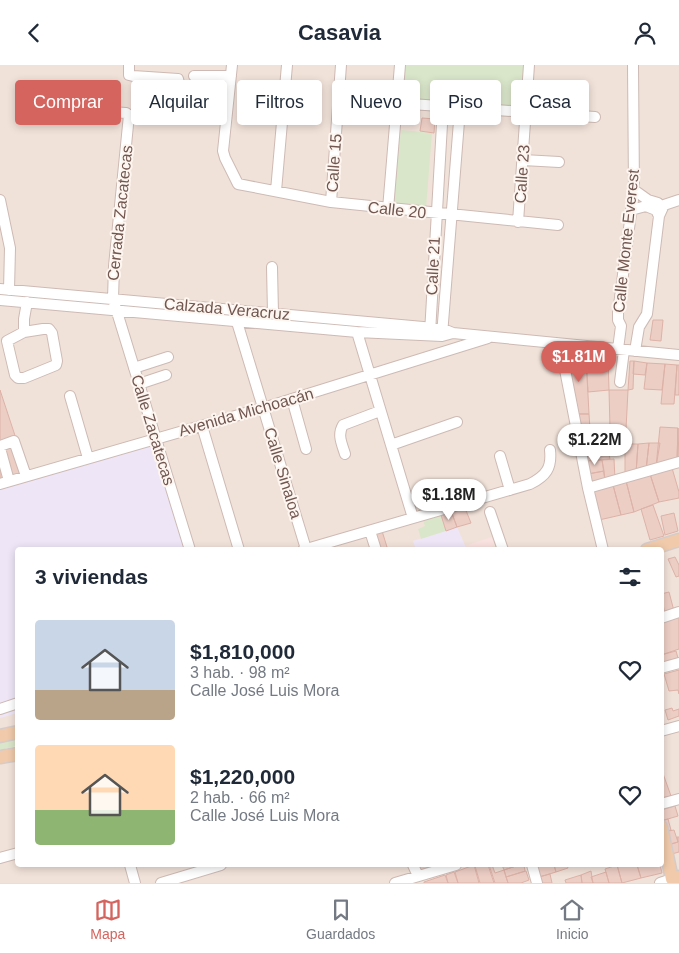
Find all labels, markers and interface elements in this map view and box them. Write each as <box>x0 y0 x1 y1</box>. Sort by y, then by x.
icon: back <box>20 19 48 47</box>
icon: person <box>631 19 659 47</box>
text: Casavia <box>298 20 381 45</box>
chip: Comprar <box>15 80 121 125</box>
chip: Alquilar <box>131 80 227 125</box>
chip: Filtros <box>237 80 322 125</box>
chip: Nuevo <box>332 80 420 125</box>
chip: Piso <box>430 80 501 125</box>
chip: Casa <box>511 80 589 125</box>
street label: Calle 15 <box>323 133 345 193</box>
street label: Cerrada Zacatecas <box>104 144 136 282</box>
street label: Calle 23 <box>511 144 533 204</box>
street label: Calle Monte Everest <box>610 168 642 314</box>
street label: Calle 20 <box>367 198 427 222</box>
street label: Calle 21 <box>423 236 443 296</box>
street label: Calzada Veracruz <box>163 295 291 323</box>
pin: $1.81M <box>538 341 620 383</box>
text: $1.81M <box>552 348 606 365</box>
street label: Calle Zacatecas <box>128 373 178 487</box>
street label: Avenida Michoacán <box>177 385 315 439</box>
pin: $1.22M <box>554 423 636 466</box>
street label: Calle Sinaloa <box>261 425 305 521</box>
text: $1.22M <box>568 431 622 448</box>
pin: $1.18M <box>408 479 490 521</box>
text: $1.18M <box>422 486 476 503</box>
icon: filters <box>616 563 644 591</box>
text: 3 viviendas <box>35 565 148 588</box>
icon: home <box>75 640 135 700</box>
text: $1,810,000 <box>190 640 295 663</box>
icon: heart <box>616 656 644 684</box>
text: 3 hab. · 98 m² <box>190 664 290 681</box>
text: Calle José Luis Mora <box>190 682 339 699</box>
icon: home <box>75 765 135 825</box>
text: $1,220,000 <box>190 765 295 788</box>
icon: heart <box>616 781 644 809</box>
text: 2 hab. · 66 m² <box>190 789 290 806</box>
text: Calle José Luis Mora <box>190 807 339 824</box>
tab: Mapa <box>90 896 125 942</box>
tab: Guardados <box>306 896 375 942</box>
tab: Inicio <box>556 896 589 942</box>

